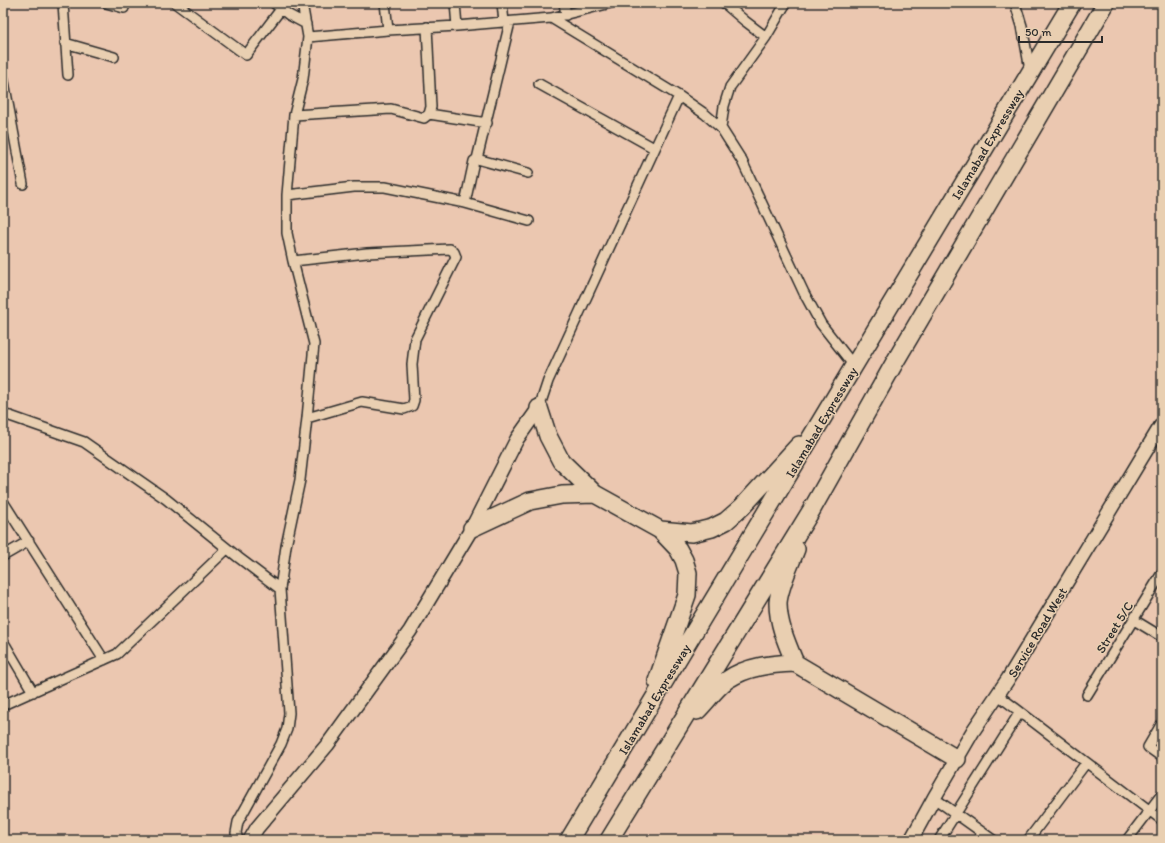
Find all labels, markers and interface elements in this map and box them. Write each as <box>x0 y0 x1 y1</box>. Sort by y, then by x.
scale bar <box>1019 18 1102 44</box>
text: 50 m <box>1025 25 1051 39</box>
street label: Islamabad Expressway <box>948 86 1026 202</box>
street label: Islamabad Expressway <box>782 364 860 480</box>
street label: Service Road West <box>1005 584 1070 680</box>
street label: Street 5/C <box>1093 599 1136 656</box>
street label: Islamabad Expressway <box>615 641 693 757</box>

